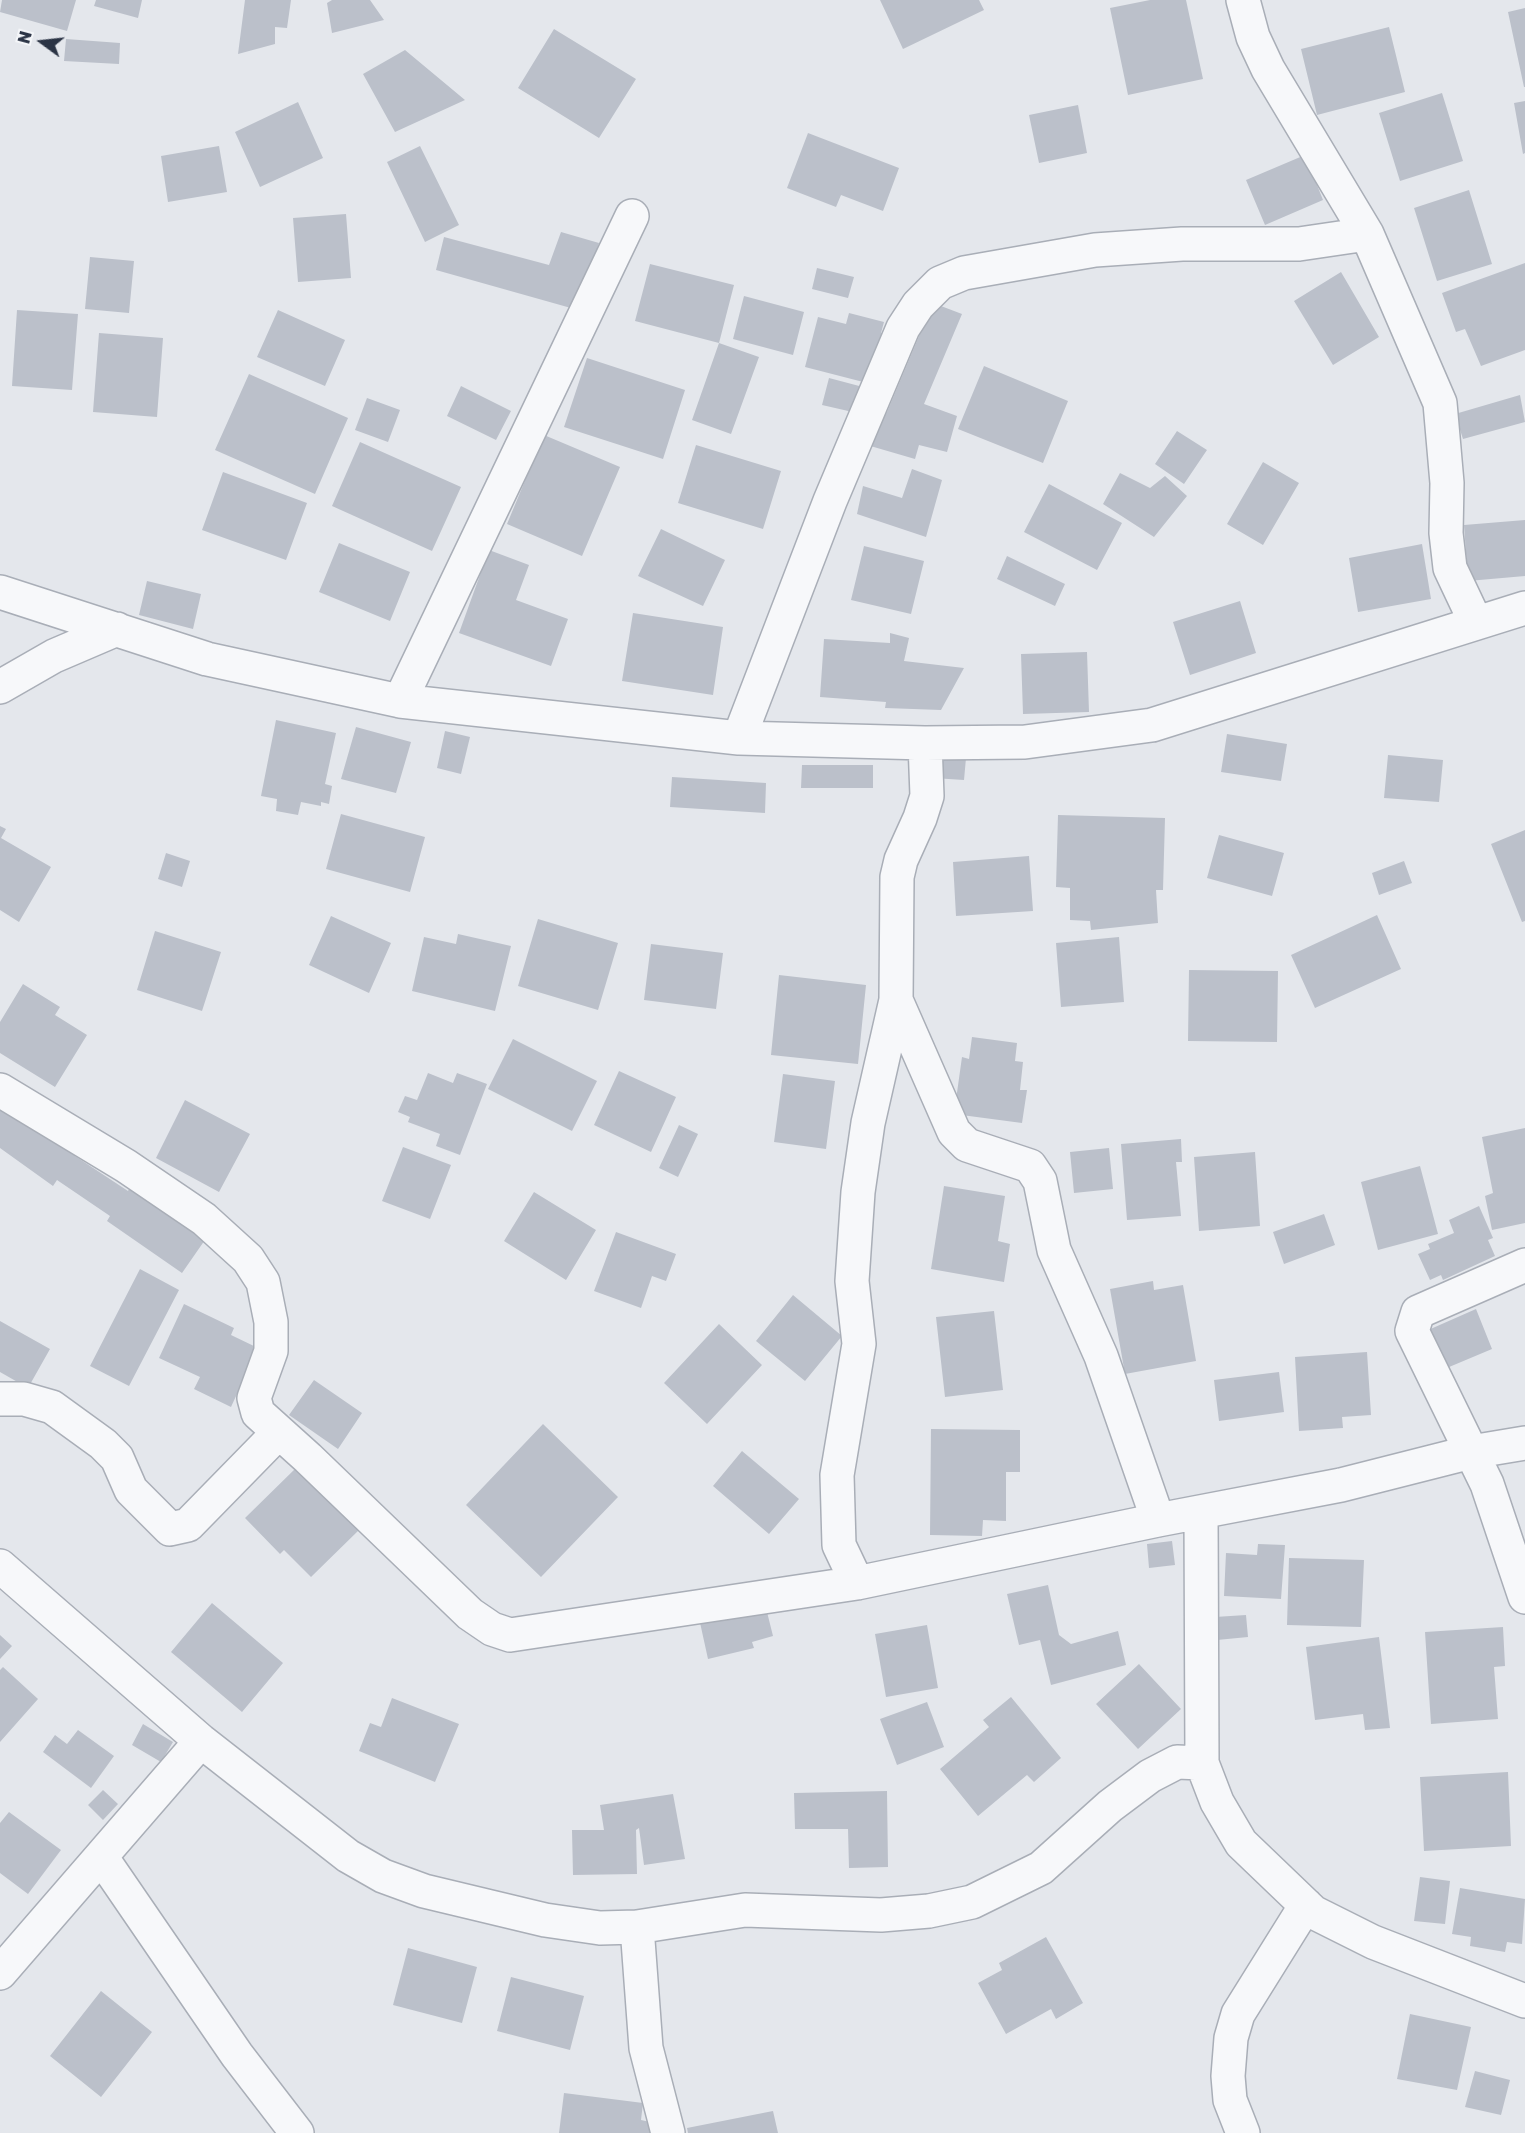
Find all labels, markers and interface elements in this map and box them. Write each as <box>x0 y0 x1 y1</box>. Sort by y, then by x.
north arrow <box>12 12 72 72</box>
text: N <box>13 29 36 46</box>

